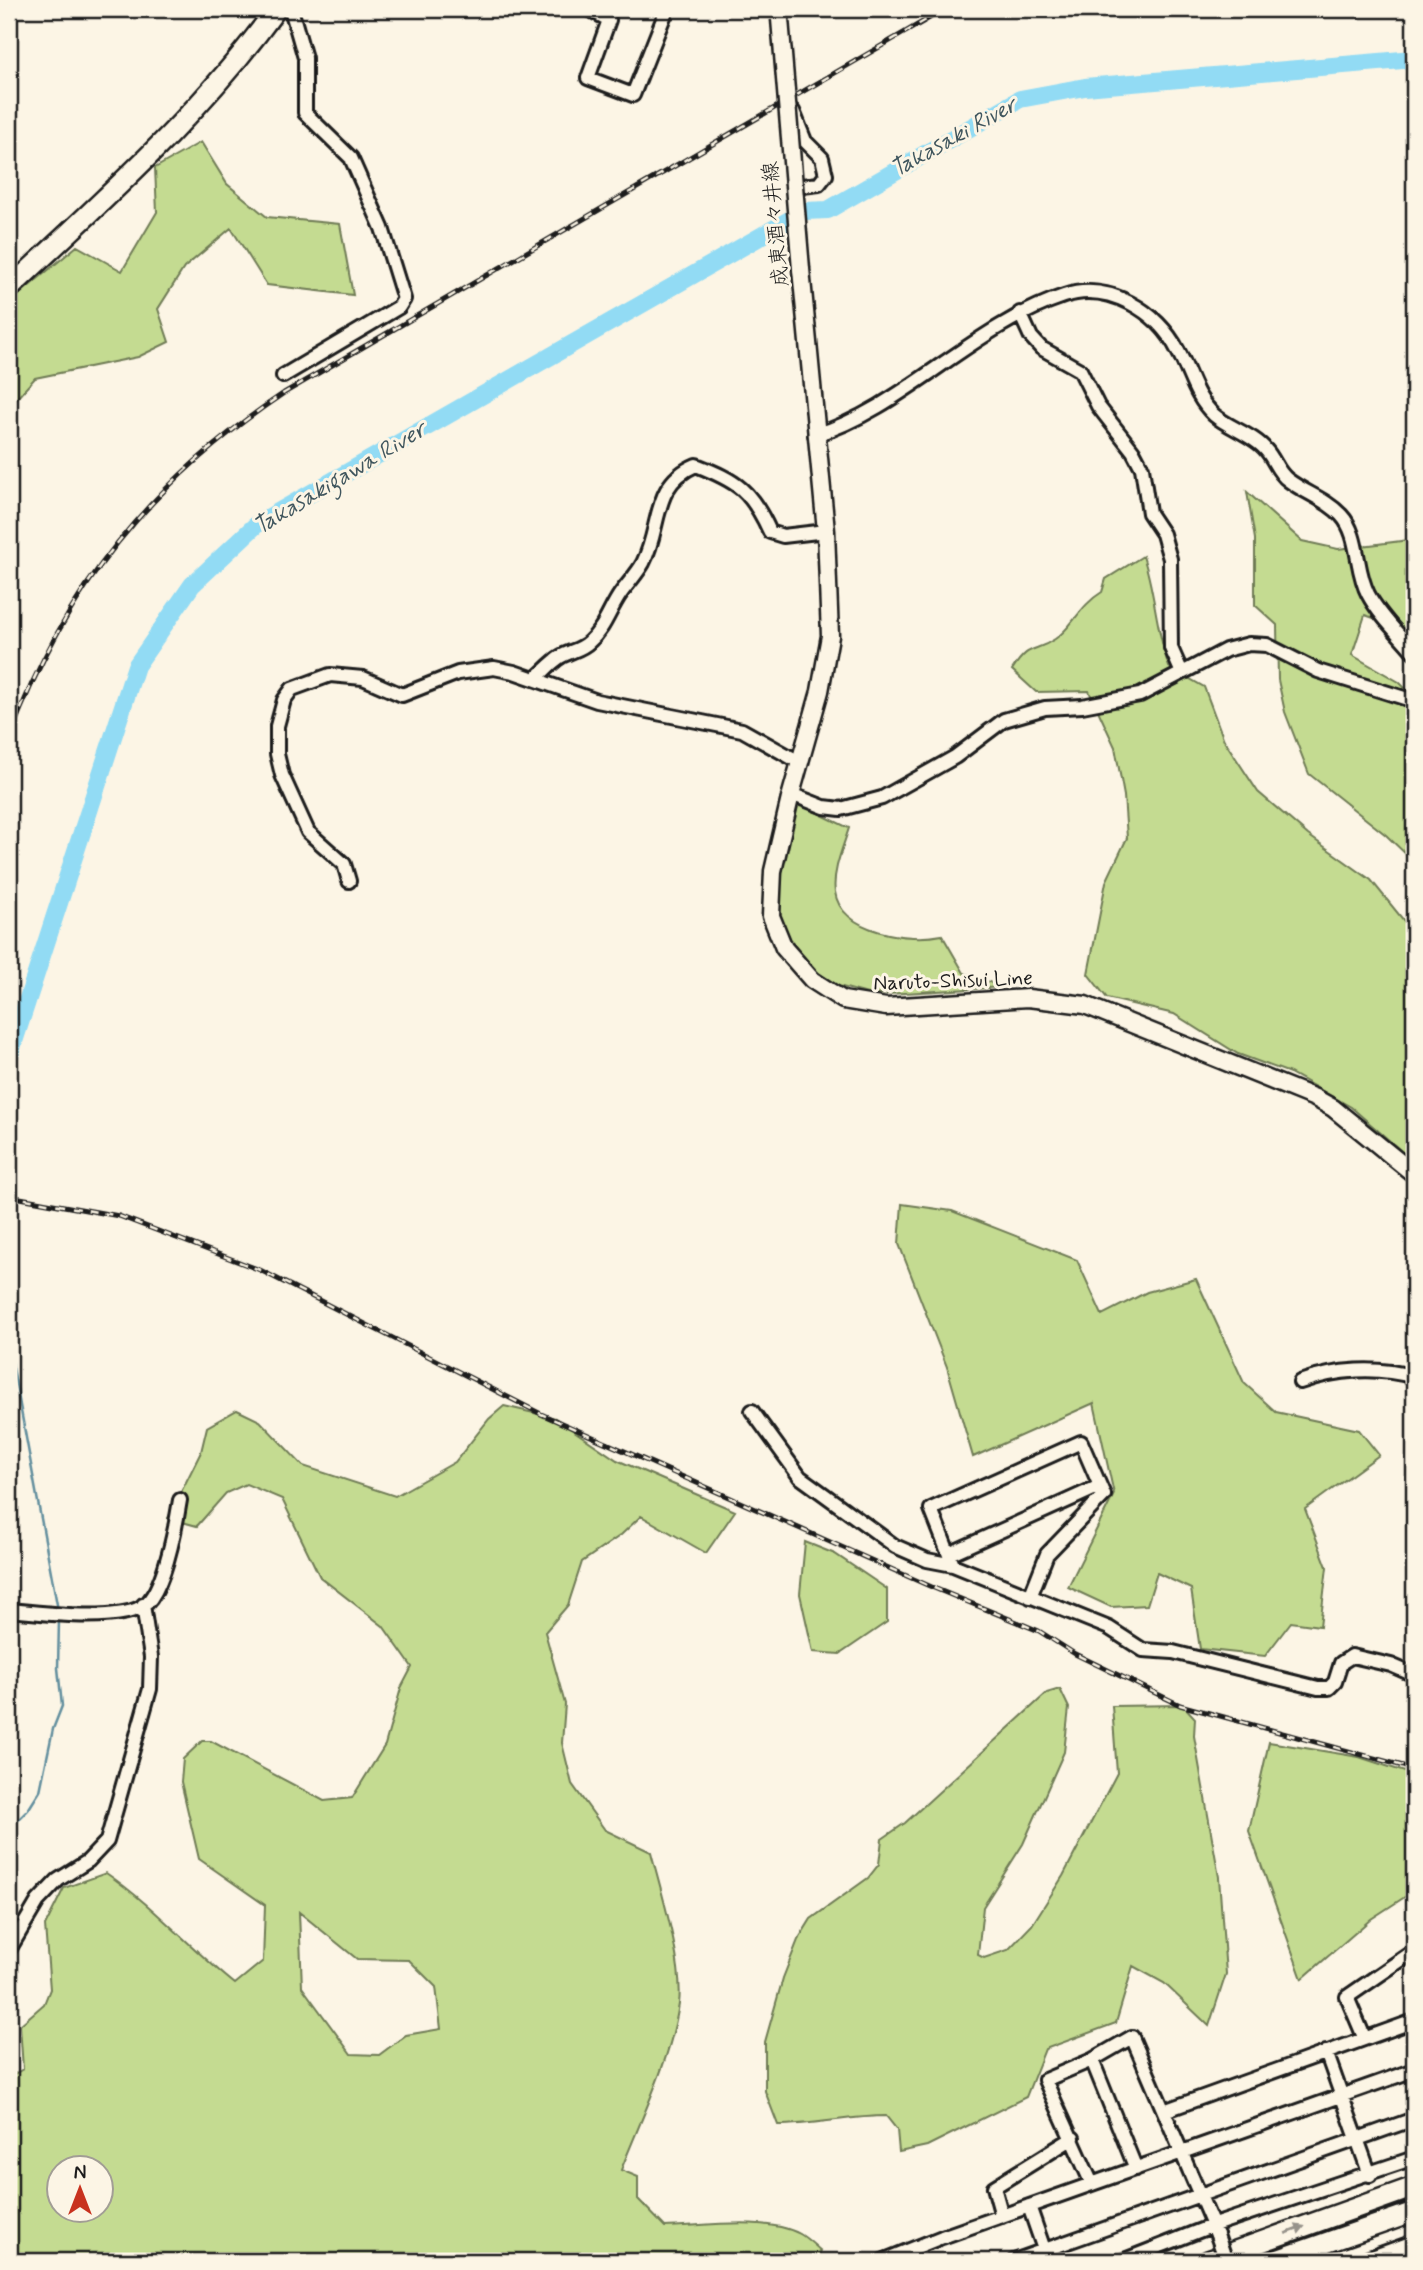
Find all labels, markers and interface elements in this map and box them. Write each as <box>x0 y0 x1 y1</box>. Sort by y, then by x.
water label: Takasaki River <box>886 90 1024 185</box>
street label: 成東酒々井線 <box>757 160 795 288</box>
water label: Takasakigawa River <box>248 414 436 544</box>
street label: Naruto-Shisui Line <box>873 964 1033 998</box>
north arrow <box>46 2154 116 2224</box>
text: N <box>74 2161 86 2186</box>
one-way arrow <box>1285 2224 1306 2235</box>

